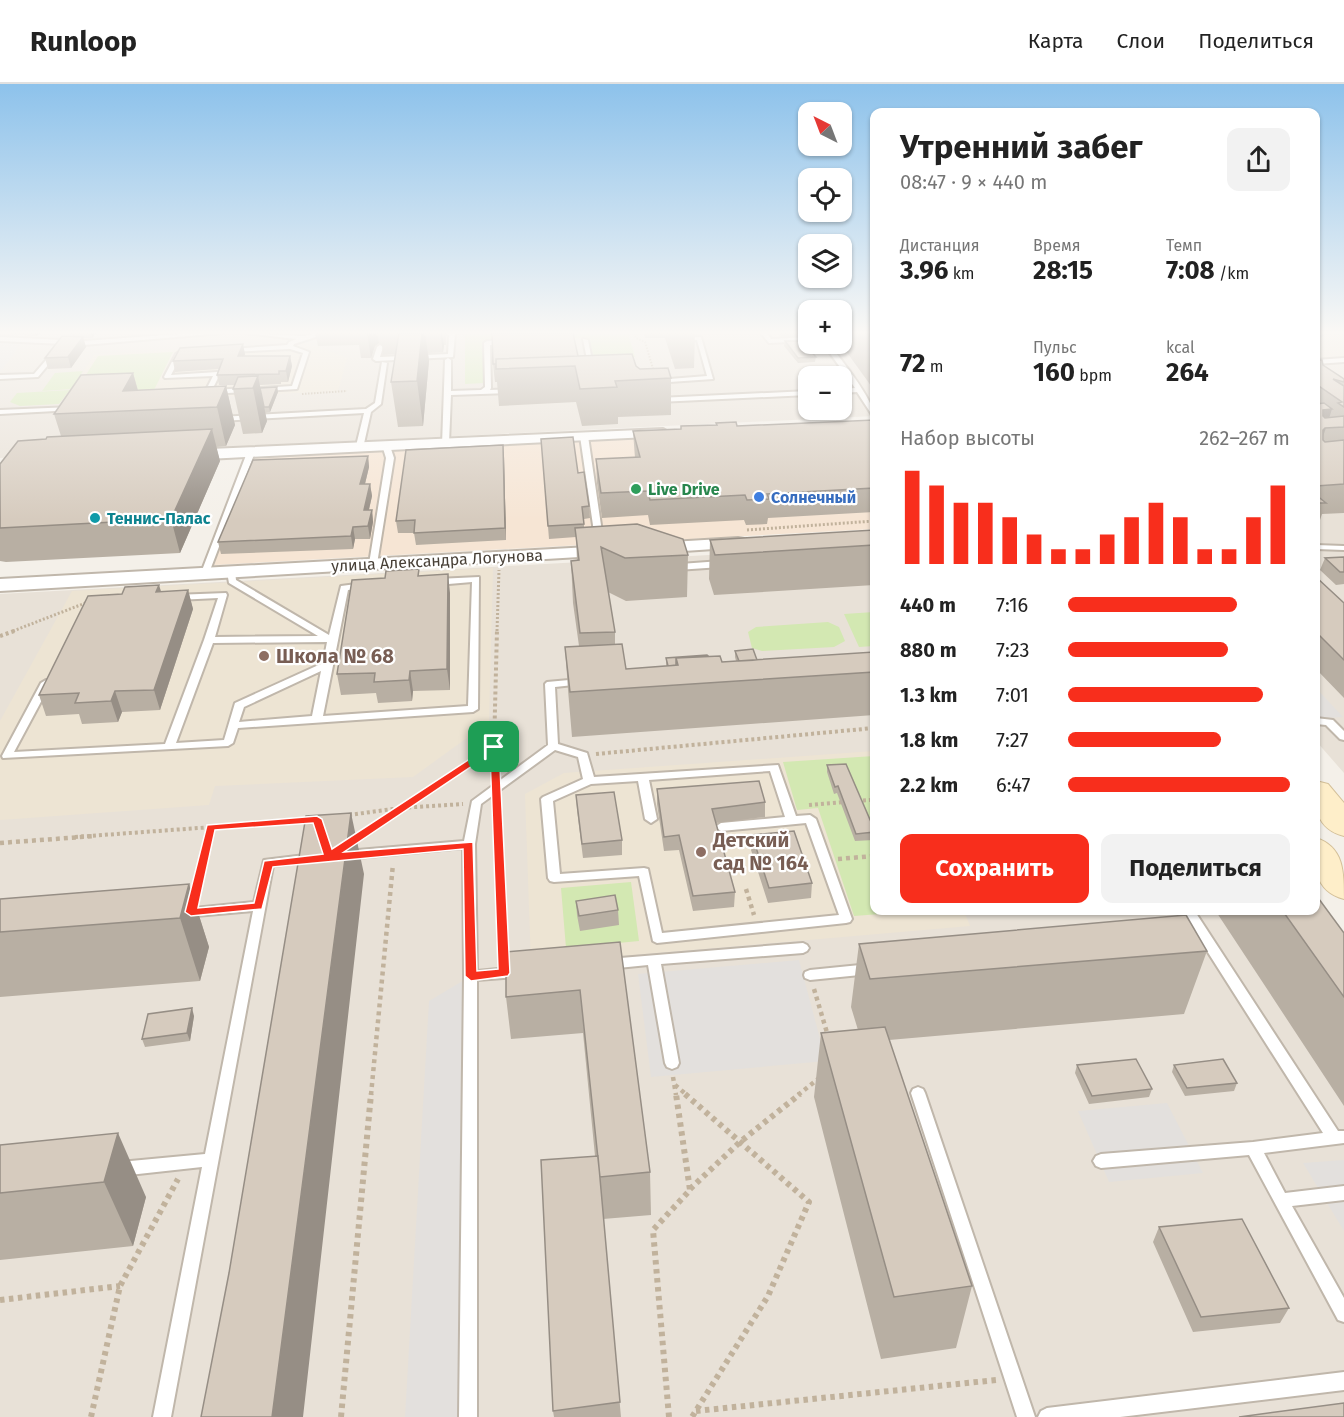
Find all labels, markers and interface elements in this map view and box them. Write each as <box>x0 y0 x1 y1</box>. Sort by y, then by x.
text: Runloop <box>30 25 137 58</box>
text: Карта <box>1028 28 1084 54</box>
text: Слои <box>1117 28 1165 54</box>
text: Поделиться <box>1198 28 1314 54</box>
north arrow <box>798 102 852 156</box>
map controls <box>798 102 852 420</box>
text: Утренний забег <box>900 127 1143 167</box>
button: share <box>1227 128 1290 191</box>
button: locate <box>798 168 852 222</box>
text: 08:47 · 9 × 440 m <box>900 170 1047 194</box>
button: layers <box>798 234 852 288</box>
text: Дистанция <box>900 236 980 255</box>
text: Время <box>1033 236 1081 255</box>
text: Темп <box>1166 236 1202 255</box>
text: 3.96 <box>900 255 948 286</box>
text: 28:15 <box>1033 255 1093 286</box>
text: 7:08 <box>1166 255 1215 286</box>
text: km <box>948 264 975 283</box>
text: /km <box>1215 264 1249 283</box>
button: + <box>798 300 852 354</box>
text: Пульс <box>1033 338 1077 357</box>
text: kcal <box>1166 338 1195 357</box>
text: 72 <box>900 348 925 379</box>
text: m <box>925 357 943 376</box>
text: 160 <box>1033 357 1075 388</box>
text: 264 <box>1166 357 1209 388</box>
button: − <box>798 366 852 420</box>
text: bpm <box>1075 366 1112 385</box>
text: Набор высоты <box>900 426 1035 450</box>
text: 262–267 m <box>1199 426 1290 450</box>
place label: Live Drive <box>648 480 720 499</box>
marker: Live Drive <box>629 482 643 496</box>
place label: Солнечный <box>771 488 856 507</box>
marker: Солнечный <box>752 490 766 504</box>
place label: Теннис-Палас <box>107 509 211 528</box>
marker: Теннис-Палас <box>88 511 102 525</box>
street label: улица Александра Логунова <box>331 545 543 576</box>
text: 440 m <box>900 593 956 617</box>
text: 7:16 <box>996 593 1028 617</box>
text: 880 m <box>900 638 957 662</box>
text: 7:23 <box>996 638 1029 662</box>
place label: Школа № 68 <box>276 644 394 668</box>
marker: Школа № 68 <box>257 649 271 663</box>
text: 1.3 km <box>900 683 957 707</box>
text: 7:01 <box>996 683 1029 707</box>
pin <box>468 721 519 772</box>
text: 1.8 km <box>900 728 958 752</box>
text: 7:27 <box>996 728 1028 752</box>
icon: arrive <box>477 730 510 763</box>
text: 2.2 km <box>900 773 958 797</box>
text: 6:47 <box>996 773 1030 797</box>
place label: Детский сад № 164 <box>712 828 808 875</box>
button: Сохранить <box>900 834 1089 903</box>
button: Поделиться <box>1101 834 1290 903</box>
marker: Детский сад № 164 <box>694 845 708 859</box>

